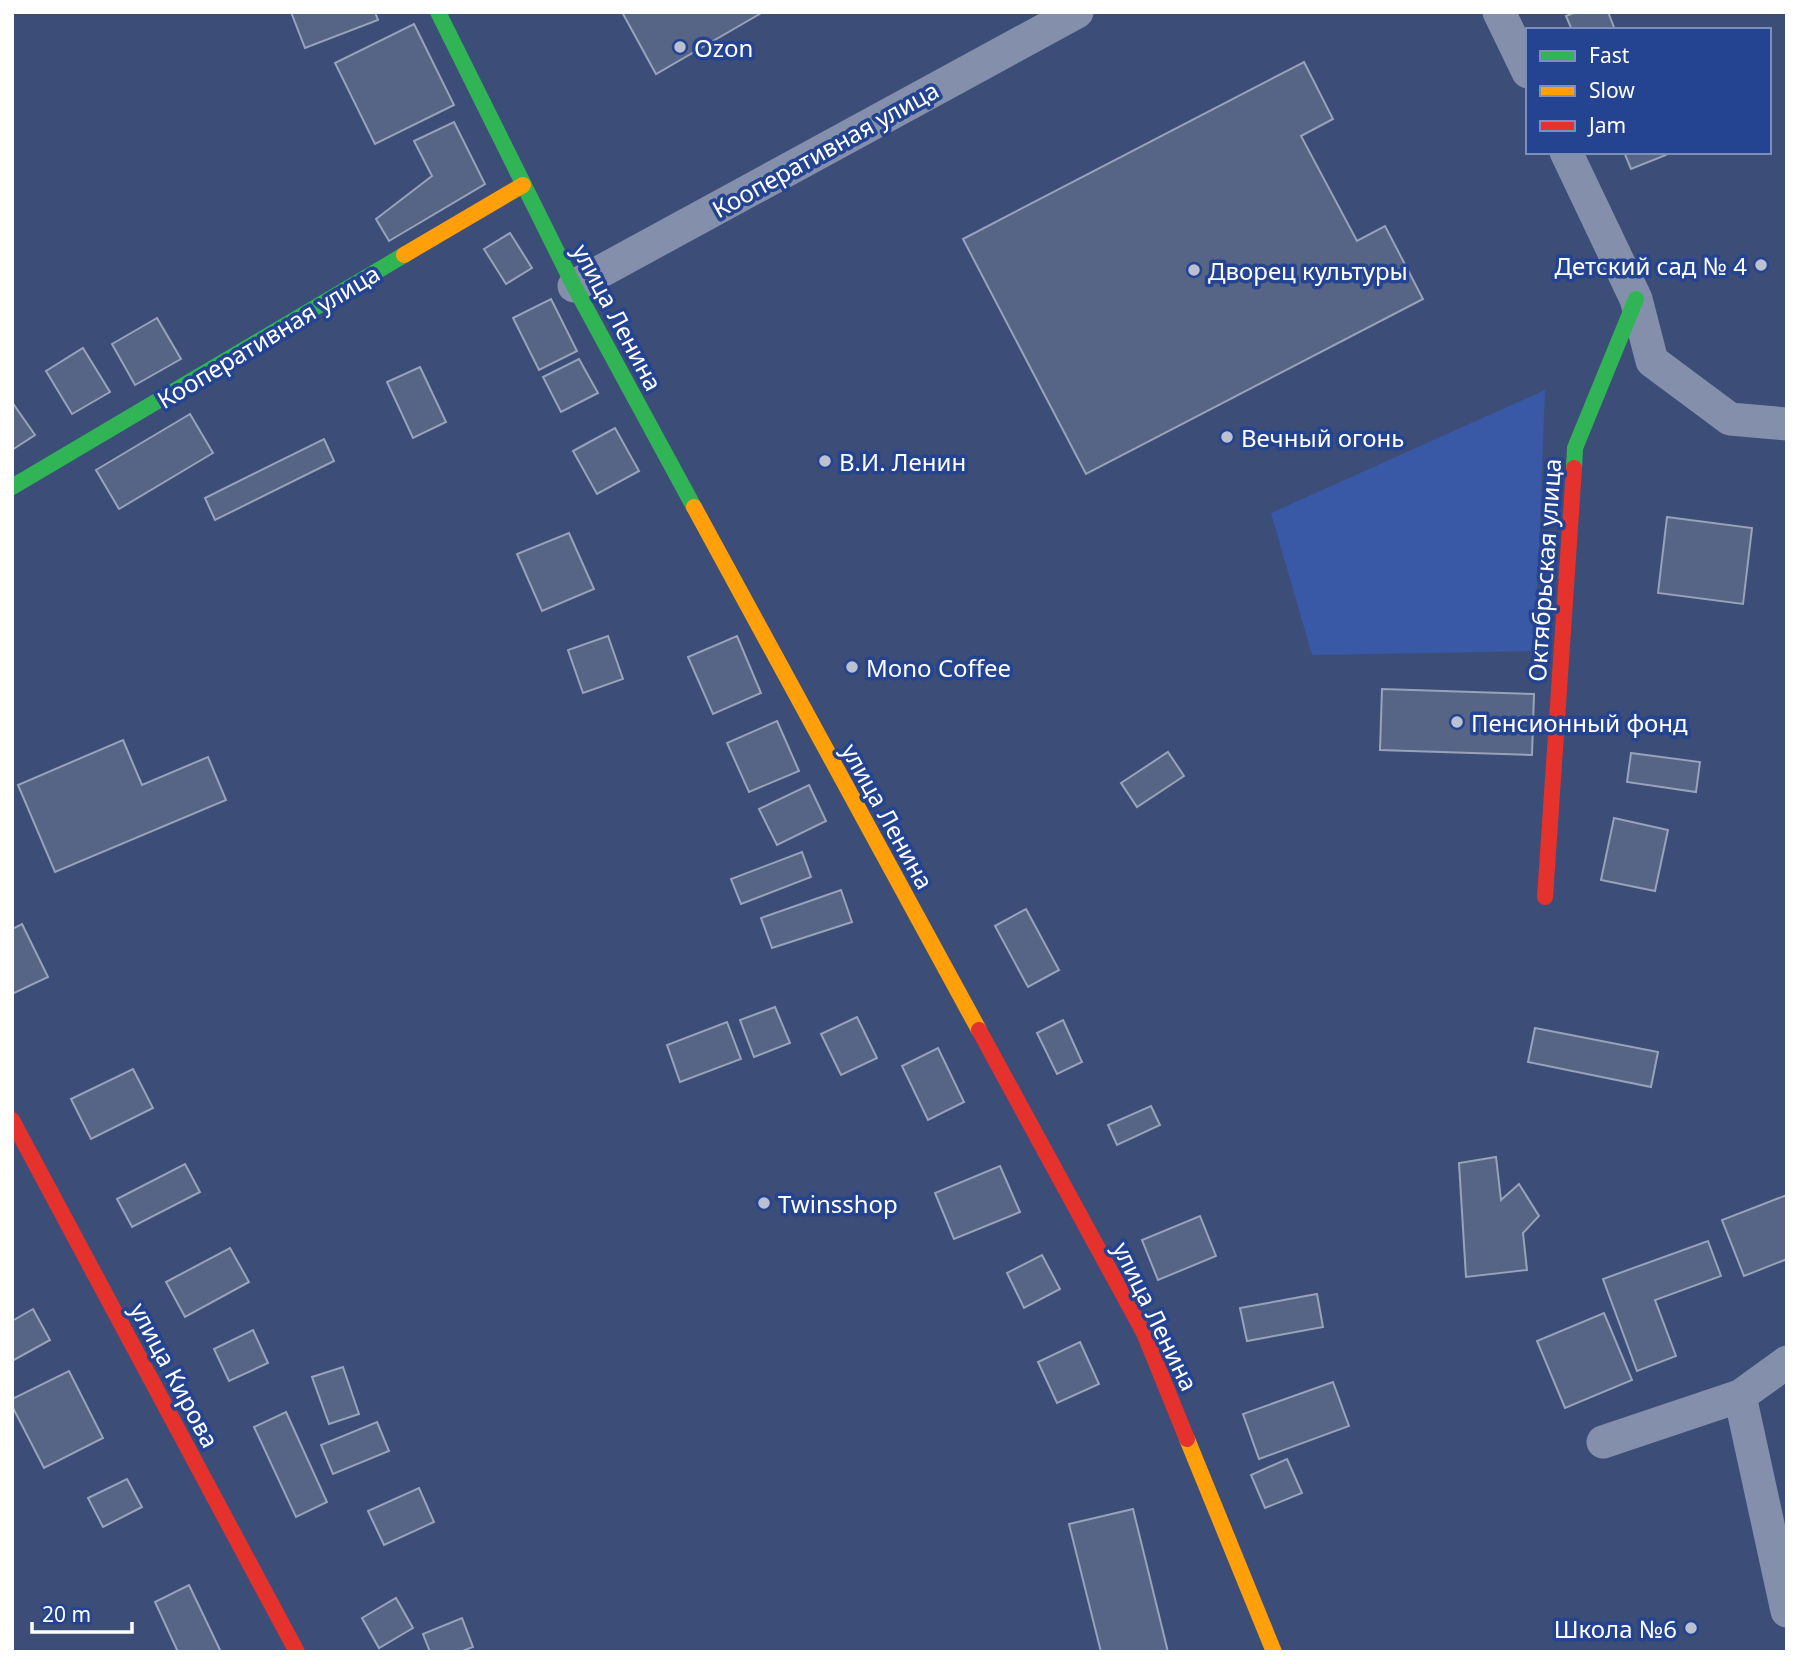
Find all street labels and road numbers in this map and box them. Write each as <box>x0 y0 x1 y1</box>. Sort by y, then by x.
street label: Кооперативная улица <box>706 73 944 225</box>
street label: улица Ленина <box>565 238 671 396</box>
street label: Кооперативная улица <box>151 256 385 416</box>
street label: Октябрьская улица <box>1520 457 1568 683</box>
street label: улица Ленина <box>834 737 942 895</box>
street label: улица Ленина <box>1106 1236 1206 1396</box>
street label: улица Кирова <box>123 1297 227 1453</box>

